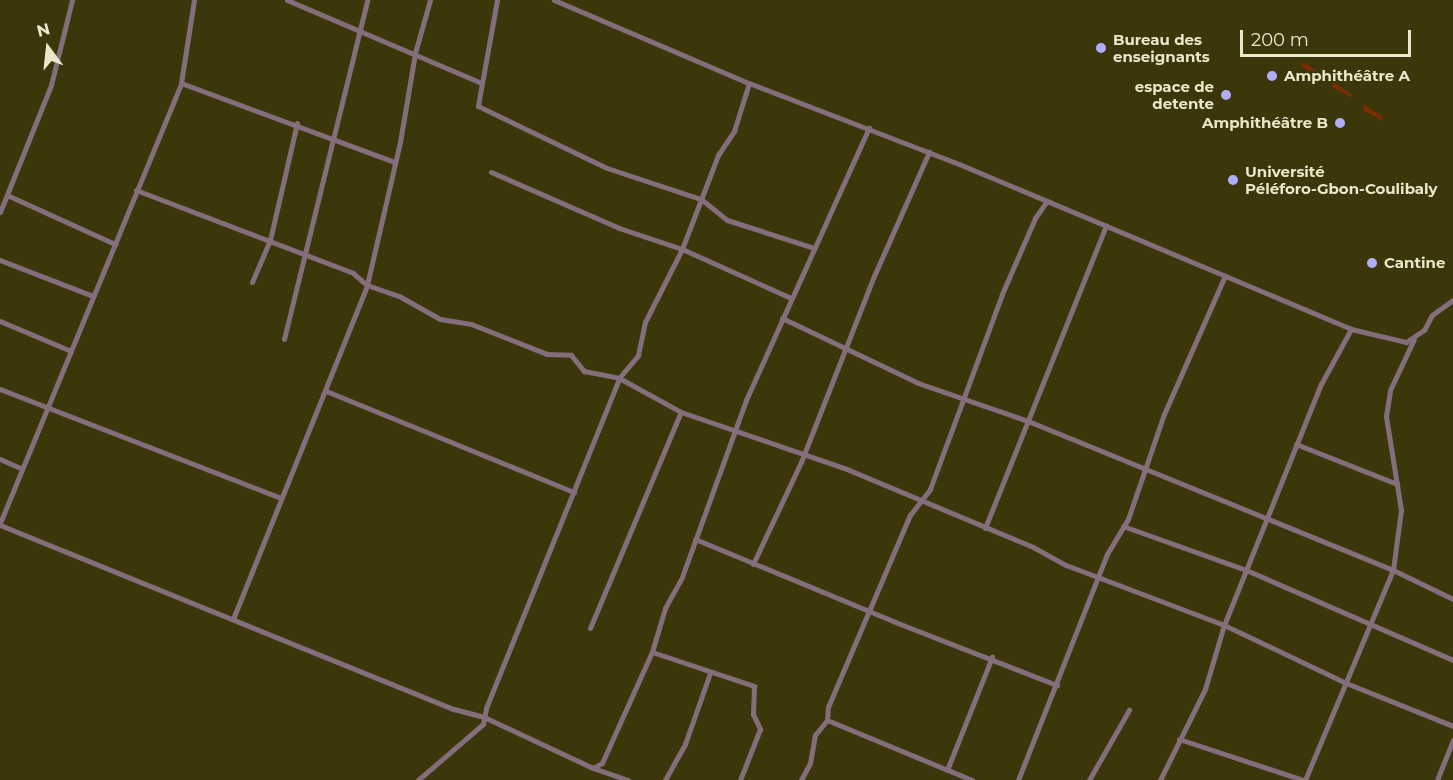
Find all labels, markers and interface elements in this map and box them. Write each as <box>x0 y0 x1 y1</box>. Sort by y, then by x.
north arrow <box>18 18 78 78</box>
scale bar <box>1243 18 1414 56</box>
text: N <box>35 19 52 41</box>
text: 200 m <box>1251 29 1309 51</box>
place label: Bureau des enseignants <box>1113 30 1210 65</box>
marker: Bureau des enseignants <box>1094 41 1108 55</box>
place label: Amphithéâtre A <box>1284 67 1410 85</box>
marker: Amphithéâtre A <box>1265 69 1279 83</box>
place label: espace de detente <box>1135 77 1214 112</box>
marker: espace de detente <box>1219 88 1233 102</box>
place label: Amphithéâtre B <box>1202 114 1328 132</box>
marker: Amphithéâtre B <box>1333 116 1347 130</box>
place label: Université Péléforo-Gbon-Coulibaly <box>1245 162 1438 197</box>
marker: Université Péléforo-Gbon-Coulibaly <box>1226 173 1240 187</box>
place label: Cantine <box>1384 254 1445 272</box>
marker: Cantine <box>1365 256 1379 270</box>

